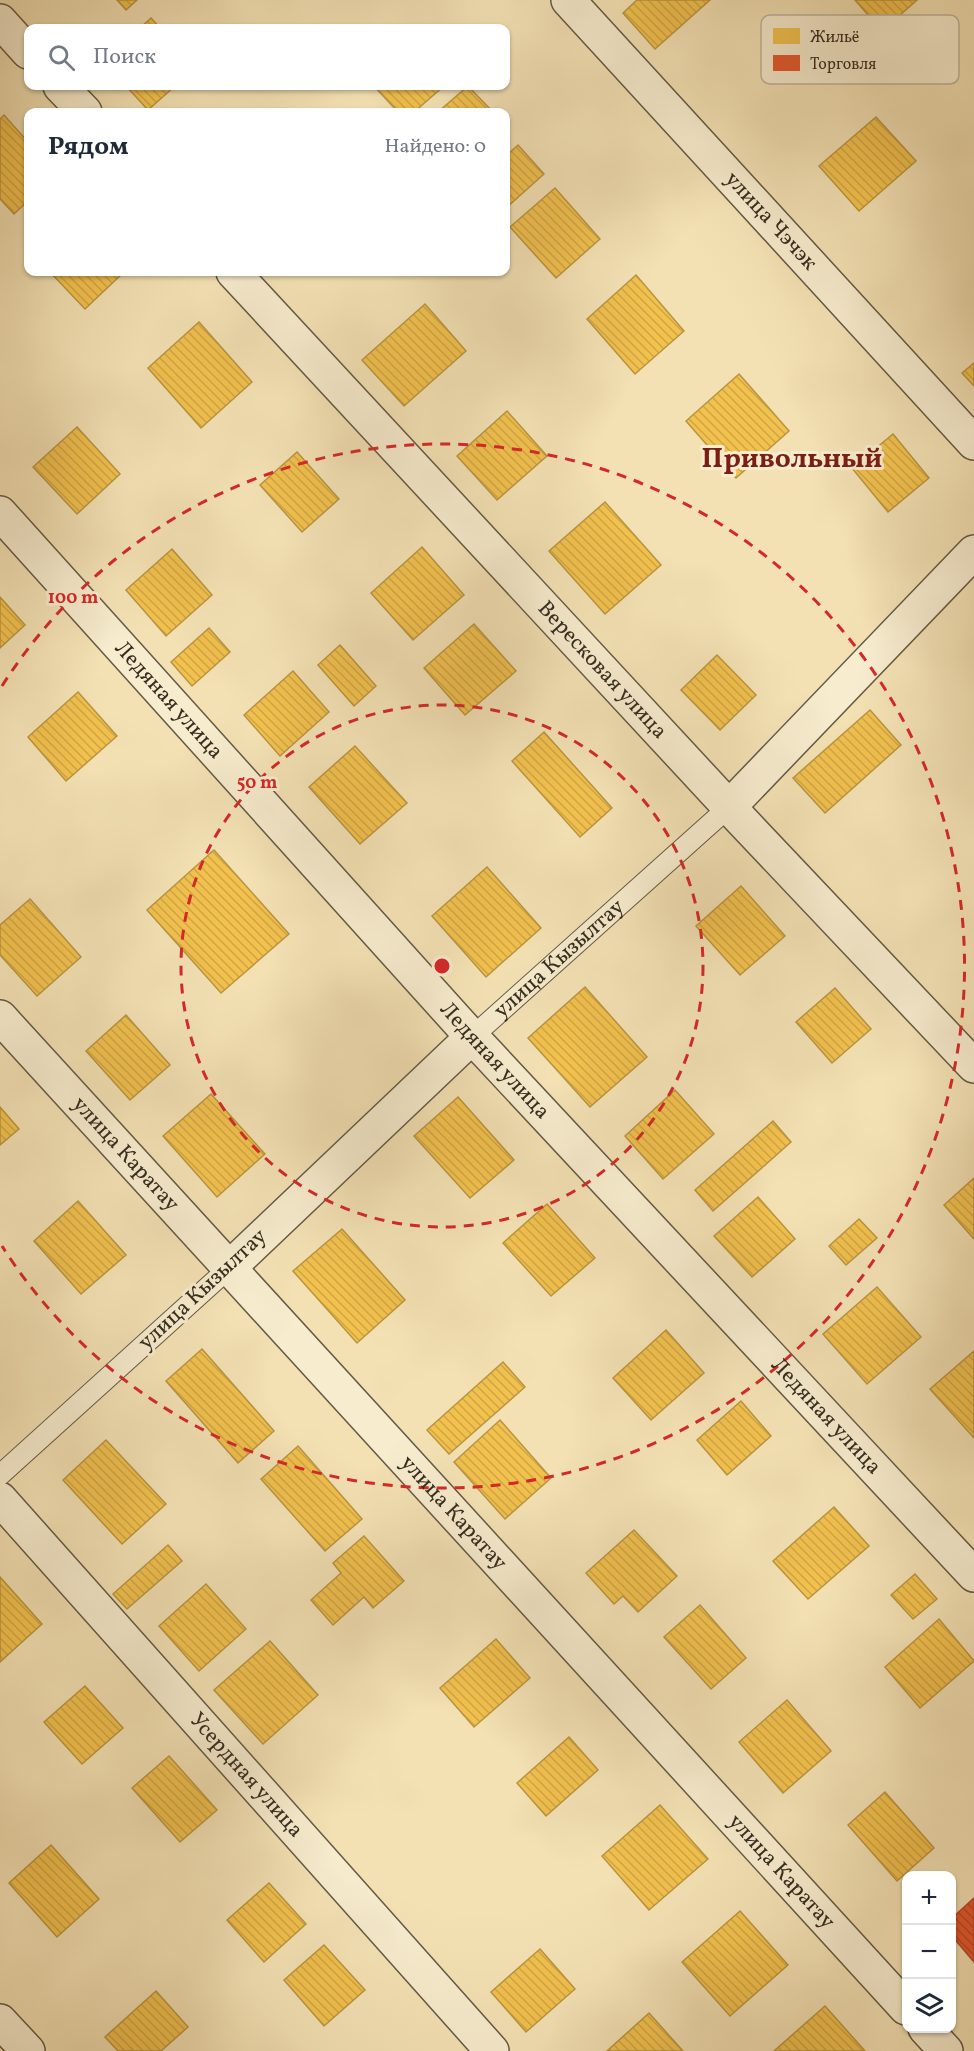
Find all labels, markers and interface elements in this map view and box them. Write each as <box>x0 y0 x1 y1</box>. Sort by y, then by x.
legend <box>761 15 959 84</box>
search box <box>24 24 510 90</box>
text: Жильё <box>810 27 859 49</box>
icon: search <box>45 41 78 74</box>
text: Поиск <box>93 42 156 73</box>
text: Торговля <box>810 54 876 76</box>
text: Рядом <box>48 129 128 165</box>
text: Найдено: 0 <box>384 133 486 161</box>
street label: улица Чэчэк <box>717 165 824 278</box>
district label: Привольный <box>702 440 882 479</box>
text: 100 m <box>48 586 98 611</box>
street label: Вересковая улица <box>530 594 674 746</box>
street label: Ледяная улица <box>107 634 230 766</box>
text: 50 m <box>237 771 277 796</box>
street label: улица Кызылтау <box>487 892 631 1026</box>
centre of rings <box>432 956 452 976</box>
street label: Ледяная улица <box>432 995 557 1126</box>
street label: улица Каратау <box>65 1090 186 1219</box>
street label: улица Кызылтау <box>132 1222 274 1358</box>
street label: Ледяная улица <box>763 1351 888 1482</box>
street label: улица Каратау <box>393 1449 514 1577</box>
street label: Усердная улица <box>182 1706 310 1845</box>
street label: улица Каратау <box>721 1807 842 1936</box>
map controls <box>902 1871 956 2033</box>
button: + <box>902 1871 956 1925</box>
button: − <box>902 1925 956 1979</box>
button: layers <box>902 1979 956 2033</box>

